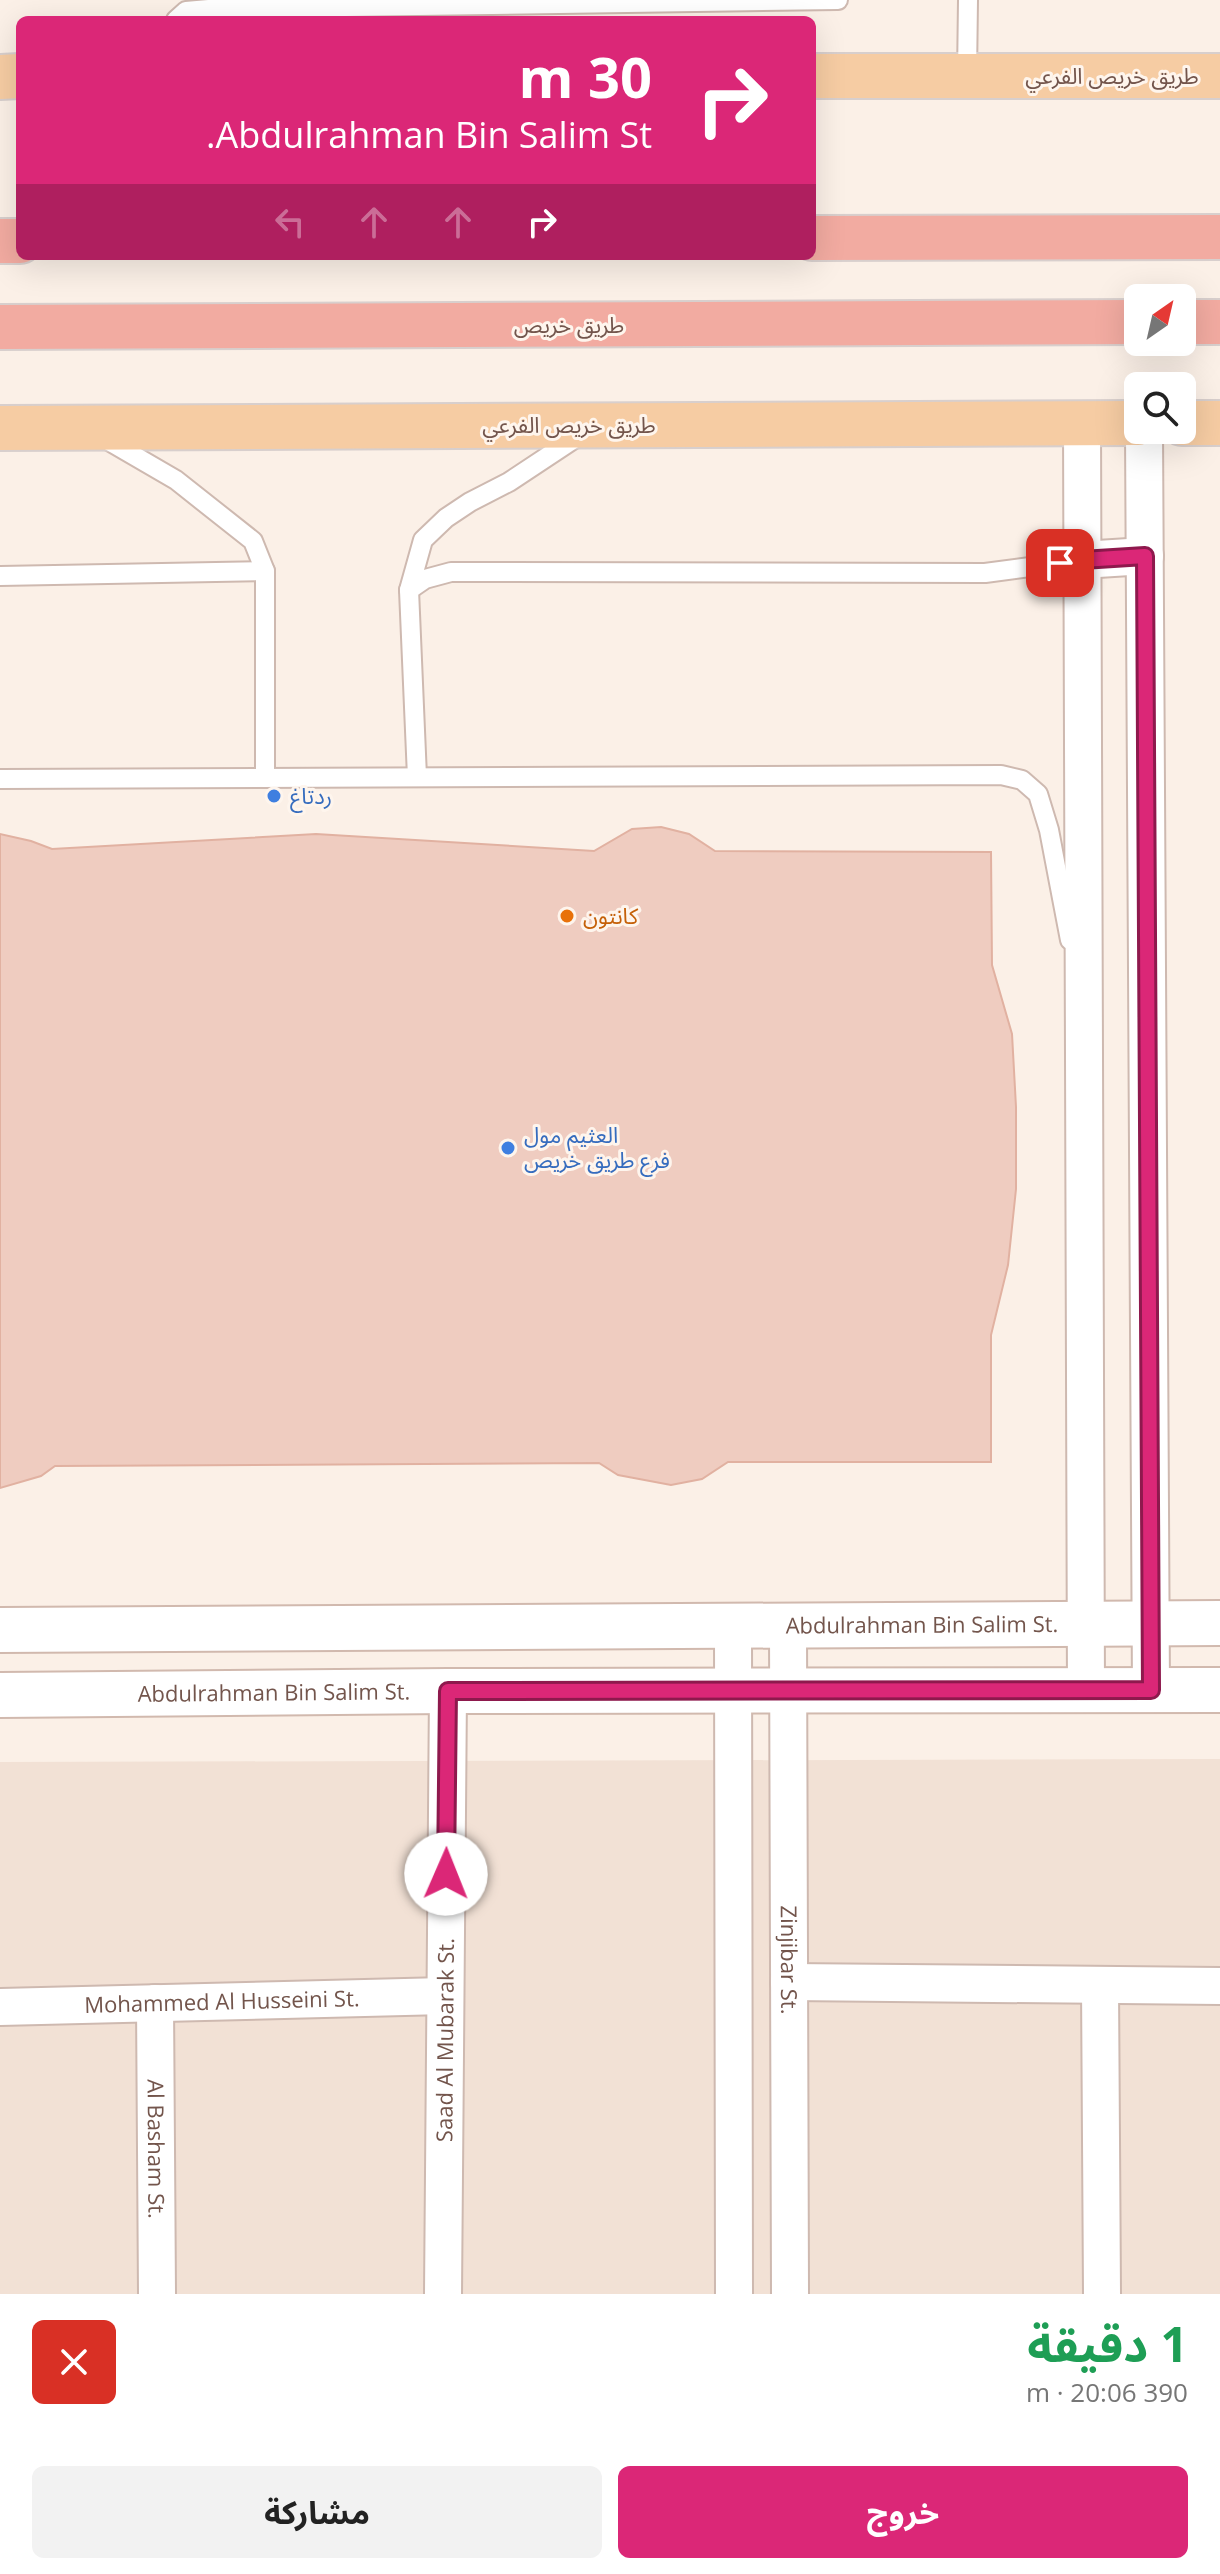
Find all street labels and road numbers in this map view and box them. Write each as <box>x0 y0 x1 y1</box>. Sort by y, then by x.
street label: طريق خريص الفرعي <box>1025 60 1199 93</box>
street label: طريق خريص <box>514 309 624 339</box>
street label: طريق خريص الفرعي <box>482 409 656 442</box>
street label: Abdulrahman Bin Salim St. <box>786 1608 1058 1639</box>
street label: Abdulrahman Bin Salim St. <box>137 1675 410 1708</box>
street label: Zinjibar St. <box>775 1905 805 2014</box>
street label: Saad Al Mubarak St. <box>428 1938 460 2142</box>
street label: Mohammed Al Husseini St. <box>84 1982 360 2019</box>
street label: Al Basham St. <box>142 2079 172 2219</box>

